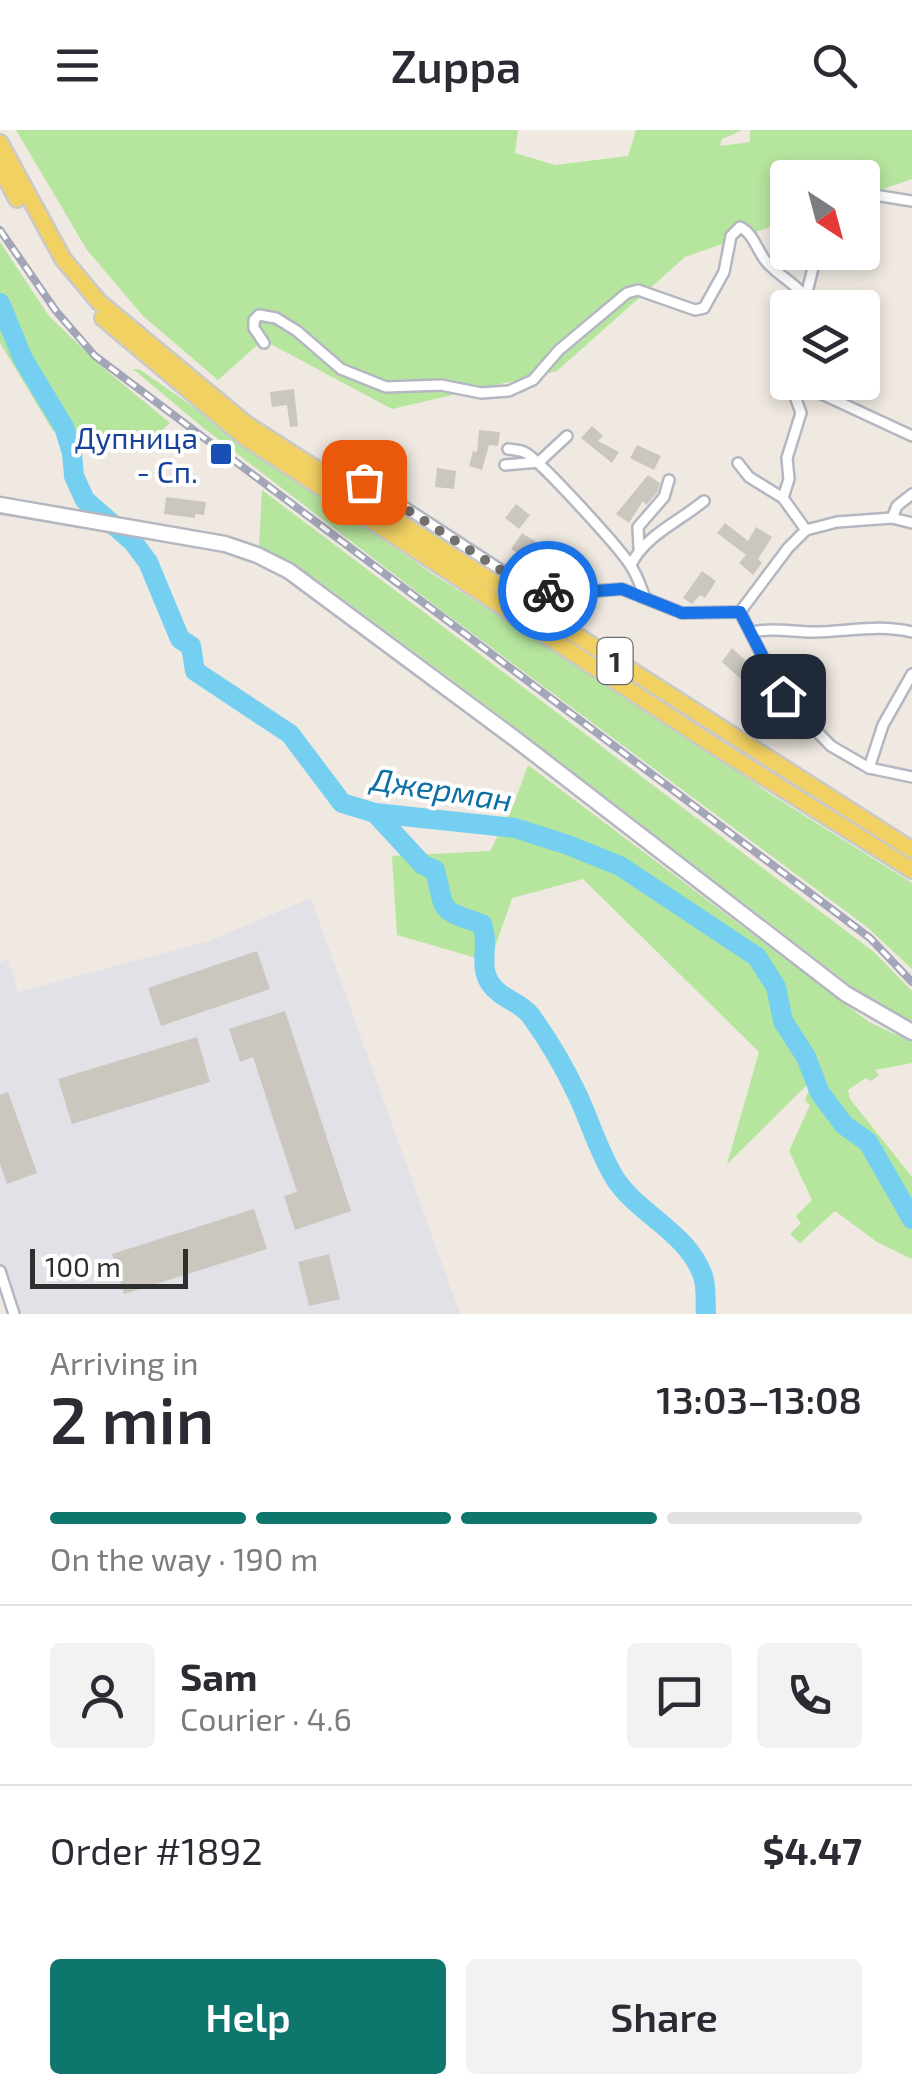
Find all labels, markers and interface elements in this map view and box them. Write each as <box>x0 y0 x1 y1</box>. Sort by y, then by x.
icon: menu <box>50 38 105 93</box>
text: Zuppa <box>391 38 521 92</box>
icon: search <box>807 38 862 93</box>
north arrow <box>770 160 880 270</box>
map controls <box>770 160 880 400</box>
button: layers <box>770 290 880 400</box>
place label: Дупница - Сп. <box>75 419 198 489</box>
pin <box>322 440 407 525</box>
marker: Дупница - Сп. <box>208 441 234 467</box>
icon: bag <box>337 455 392 510</box>
courier <box>498 541 598 641</box>
icon: bike <box>521 564 576 619</box>
road number: 1 <box>598 638 632 684</box>
pin <box>741 654 826 739</box>
icon: home <box>756 669 811 724</box>
water label: Джерман <box>367 758 515 818</box>
scale bar <box>30 1244 188 1288</box>
text: 100 m <box>45 1249 121 1283</box>
text: Arriving in <box>50 1343 199 1381</box>
text: 13:03–13:08 <box>656 1376 862 1422</box>
text: 2 min <box>50 1379 214 1457</box>
text: On the way · 190 m <box>50 1539 318 1577</box>
button: person <box>50 1643 155 1748</box>
button: chat <box>627 1643 732 1748</box>
button: phone <box>757 1643 862 1748</box>
text: Sam <box>180 1653 257 1699</box>
text: Courier · 4.6 <box>180 1699 352 1737</box>
text: Order #1892 <box>50 1827 263 1873</box>
text: $4.47 <box>762 1827 862 1873</box>
button: Help <box>50 1959 446 2074</box>
button: Share <box>466 1959 862 2074</box>

